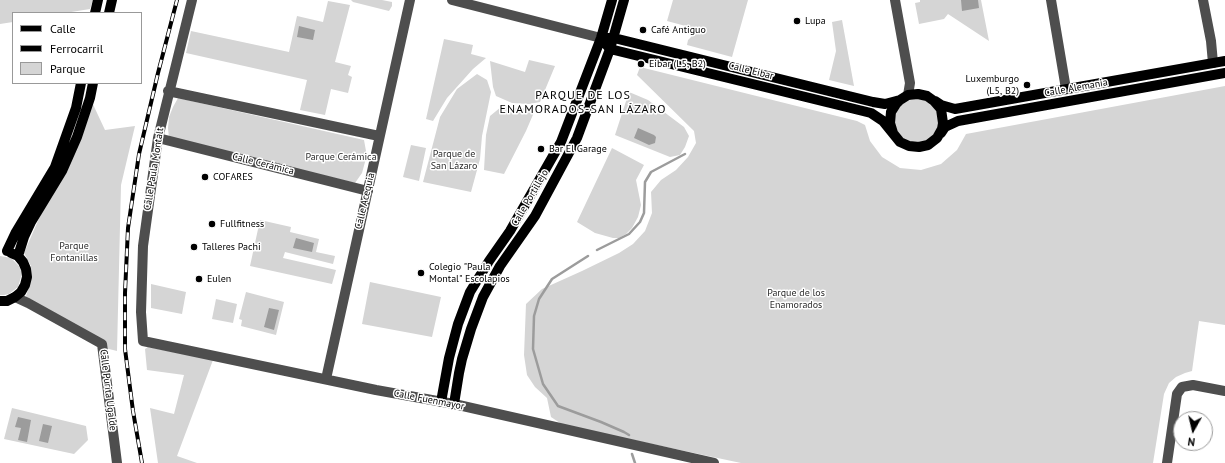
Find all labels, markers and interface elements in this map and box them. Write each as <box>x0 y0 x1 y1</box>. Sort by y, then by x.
legend <box>12 12 142 84</box>
place label: Lupa <box>805 15 826 27</box>
marker: Lupa <box>792 16 802 26</box>
text: Calle <box>50 21 76 36</box>
place label: Café Antiguo <box>651 24 706 36</box>
marker: Café Antiguo <box>638 25 648 35</box>
text: Ferrocarril <box>50 41 103 56</box>
place label: Eibar (L5, B2) <box>649 58 706 70</box>
marker: Eibar (L5, B2) <box>636 59 646 69</box>
street label: Calle Eibar <box>727 60 775 82</box>
text: Parque <box>50 61 85 76</box>
place label: Luxemburgo (L5, B2) <box>966 73 1019 96</box>
street label: Calle Alemania <box>1043 77 1109 99</box>
marker: Luxemburgo (L5, B2) <box>1022 80 1032 90</box>
district label: PARQUE DE LOS ENAMORADOS-SAN LÁZARO <box>500 89 666 117</box>
street label: Calle Paula Montalt <box>142 127 166 211</box>
place label: Bar El Garage <box>549 143 607 155</box>
marker: Bar El Garage <box>536 144 546 154</box>
park label: Parque de San Lázaro <box>431 148 477 172</box>
street label: Calle Cerámica <box>231 151 295 177</box>
park label: Parque Cerámica <box>305 151 377 163</box>
street label: Calle Portillejo <box>509 168 551 228</box>
place label: COFARES <box>213 171 253 183</box>
marker: COFARES <box>200 172 210 182</box>
street label: Calle Acequia <box>353 172 377 230</box>
place label: Fullfitness <box>220 218 264 230</box>
marker: Fullfitness <box>207 219 217 229</box>
park label: Parque Fontanillas <box>50 240 98 264</box>
place label: Talleres Pachi <box>202 241 261 253</box>
marker: Talleres Pachi <box>189 242 199 252</box>
place label: Colegio "Paula Montal" Escolapios <box>429 261 510 284</box>
marker: Colegio "Paula Montal" Escolapios <box>416 268 426 278</box>
place label: Eulen <box>207 273 231 285</box>
marker: Eulen <box>194 274 204 284</box>
park label: Parque de los Enamorados <box>767 287 825 310</box>
street label: Calle Purita Ugalde <box>97 349 119 431</box>
street label: Calle Fuenmayor <box>393 387 465 413</box>
north arrow <box>1173 411 1213 451</box>
text: N <box>1187 434 1196 449</box>

